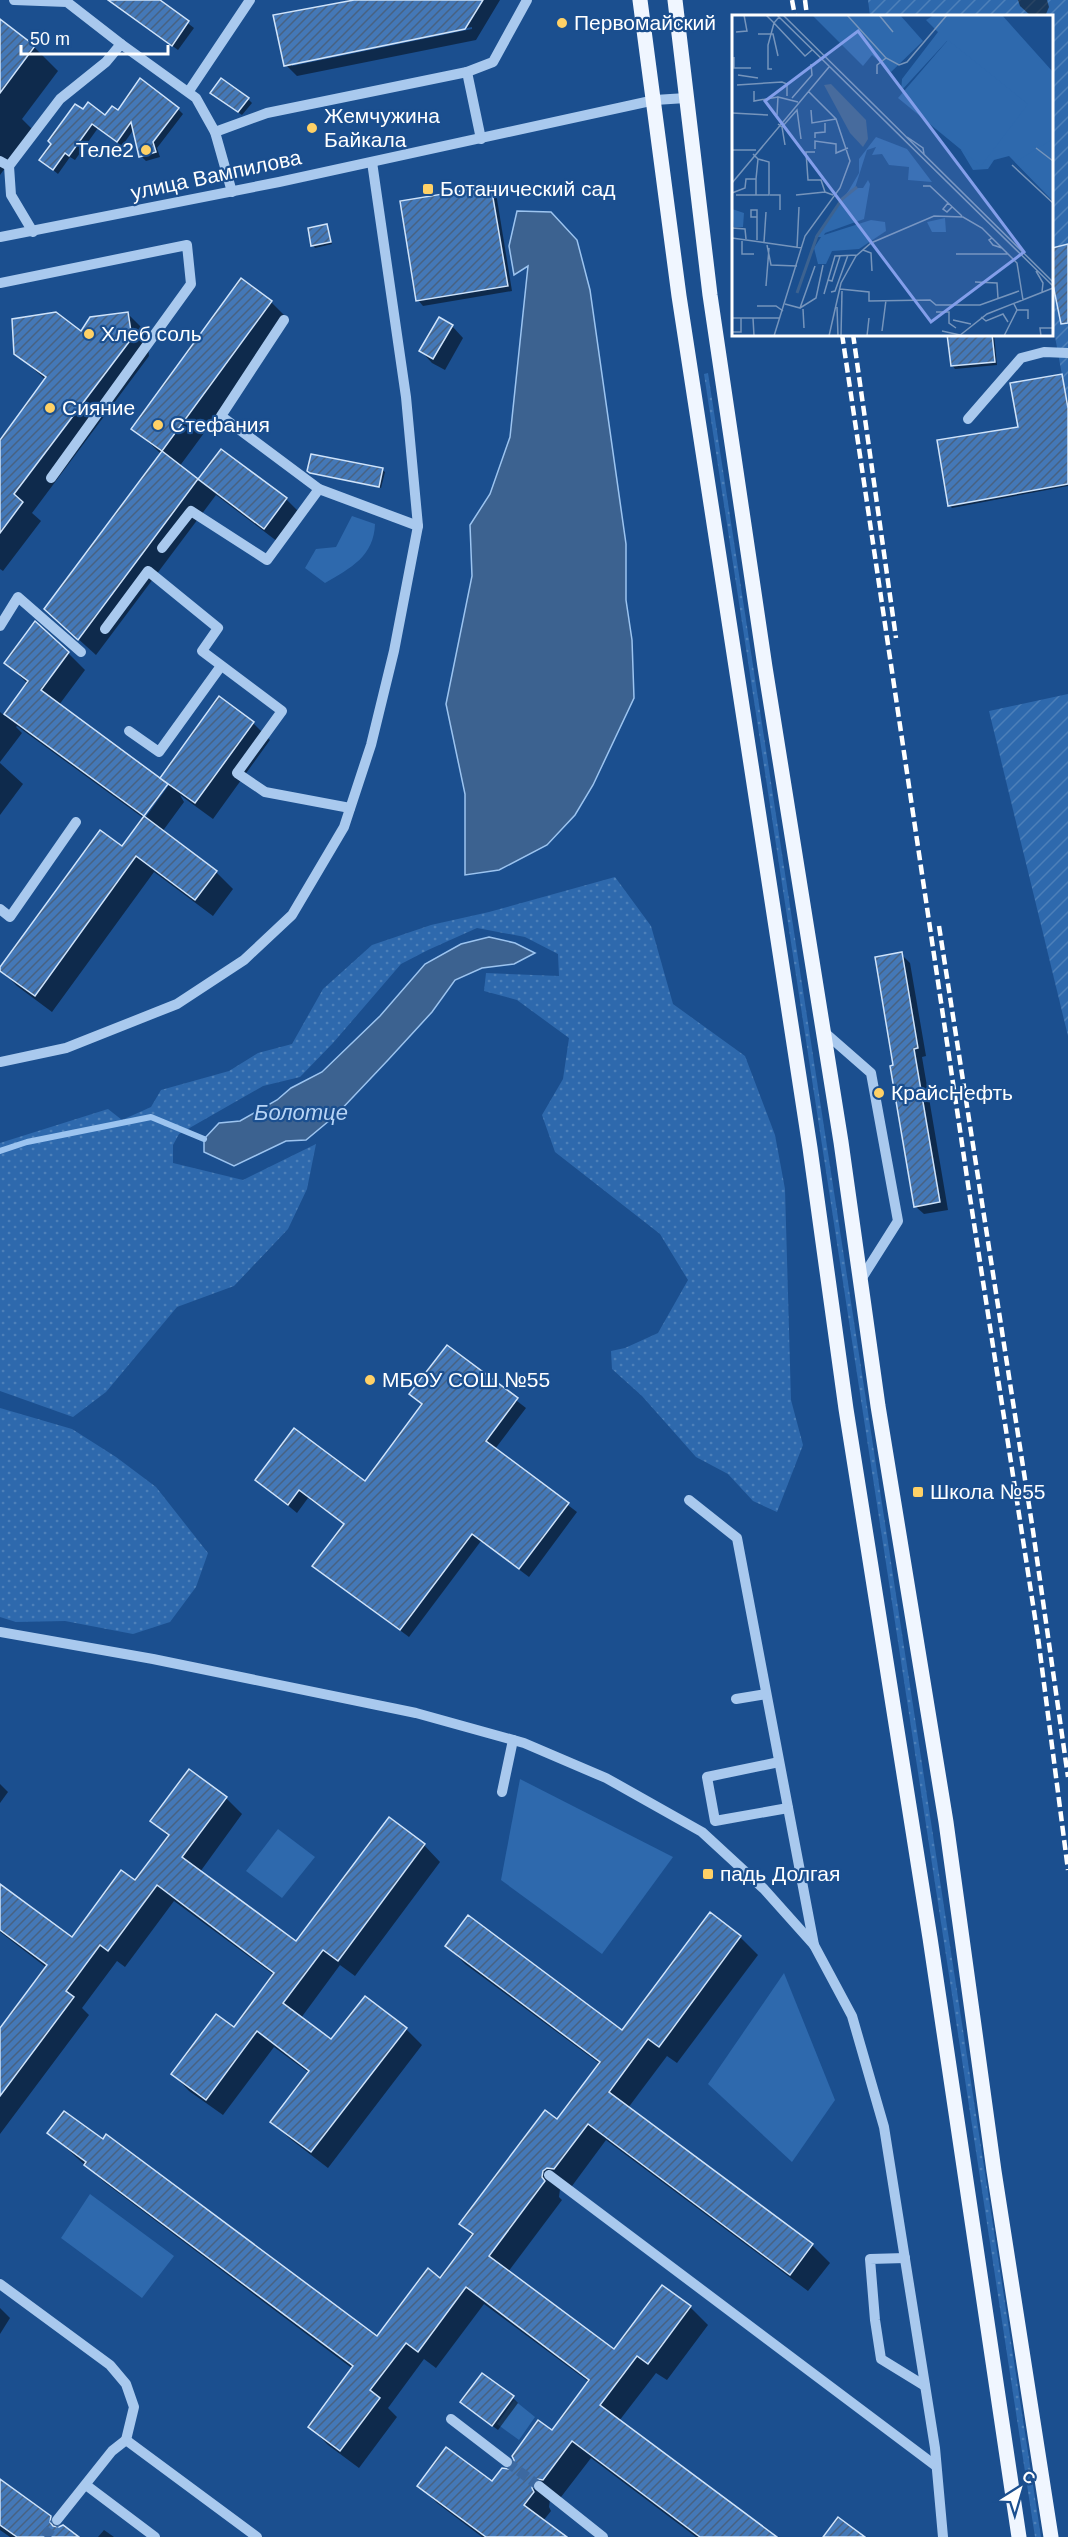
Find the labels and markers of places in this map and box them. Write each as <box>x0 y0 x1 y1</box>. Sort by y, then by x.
place label: Первомайский <box>574 11 716 34</box>
marker: Первомайский <box>555 16 569 30</box>
place label: Жемчужина Байкала <box>324 104 440 151</box>
marker: Жемчужина Байкала <box>305 121 319 135</box>
place label: Теле2 <box>76 138 134 161</box>
marker: Теле2 <box>139 143 153 157</box>
place label: Ботанический сад <box>440 177 615 200</box>
marker: Ботанический сад <box>421 182 435 196</box>
place label: Хлеб соль <box>101 322 202 345</box>
marker: Хлеб соль <box>82 327 96 341</box>
place label: Сияние <box>62 396 135 419</box>
marker: Сияние <box>43 401 57 415</box>
place label: Стефания <box>170 413 270 436</box>
marker: Стефания <box>151 418 165 432</box>
place label: КрайсНефть <box>891 1081 1013 1104</box>
marker: КрайсНефть <box>872 1086 886 1100</box>
place label: МБОУ СОШ №55 <box>382 1368 550 1391</box>
marker: МБОУ СОШ №55 <box>363 1373 377 1387</box>
place label: Школа №55 <box>930 1480 1046 1503</box>
marker: Школа №55 <box>911 1485 925 1499</box>
place label: падь Долгая <box>720 1862 840 1885</box>
marker: падь Долгая <box>701 1867 715 1881</box>

